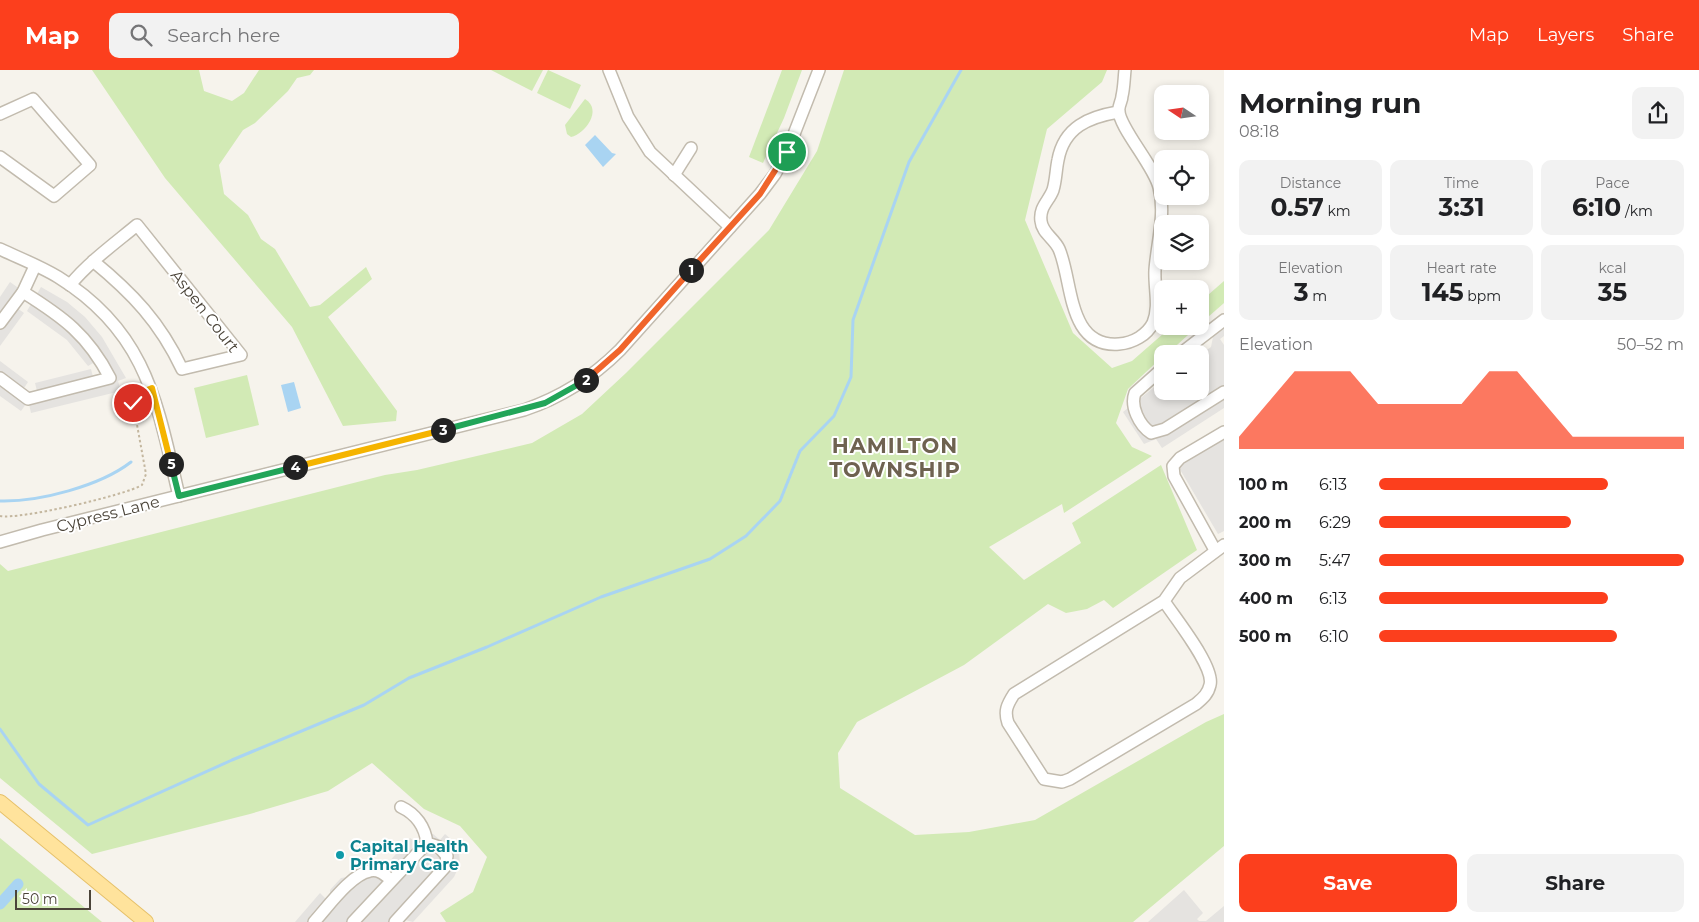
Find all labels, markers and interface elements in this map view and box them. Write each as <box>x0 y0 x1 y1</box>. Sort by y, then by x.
search box <box>109 13 459 58</box>
text: Map <box>25 21 79 50</box>
icon: search <box>127 21 155 49</box>
text: Search here <box>167 24 280 47</box>
text: Map <box>1469 24 1509 46</box>
text: Layers <box>1537 24 1594 46</box>
text: Share <box>1622 24 1674 46</box>
north arrow <box>1154 85 1209 140</box>
map controls <box>1154 85 1209 400</box>
text: Morning run <box>1239 86 1421 120</box>
button: share <box>1632 87 1684 139</box>
text: 08:18 <box>1239 122 1279 141</box>
pin <box>766 131 808 173</box>
icon: arrive <box>773 138 801 166</box>
button: locate <box>1154 150 1209 205</box>
text: Distance <box>1280 174 1341 192</box>
text: Time <box>1444 174 1479 192</box>
text: Pace <box>1595 174 1630 192</box>
text: 0.57 <box>1270 192 1324 222</box>
text: 3:31 <box>1439 192 1484 222</box>
text: 6:10 <box>1572 192 1621 222</box>
text: km <box>1324 202 1351 220</box>
text: /km <box>1621 202 1653 220</box>
button: layers <box>1154 215 1209 270</box>
pin: 1 <box>678 258 704 282</box>
text: Elevation <box>1278 259 1343 277</box>
text: Heart rate <box>1426 259 1497 277</box>
text: kcal <box>1599 259 1626 277</box>
text: 1 <box>689 261 694 279</box>
street label: Aspen Court <box>167 266 243 357</box>
text: 3 <box>1294 277 1309 307</box>
text: 145 <box>1422 277 1464 307</box>
text: 35 <box>1598 277 1627 307</box>
button: + <box>1154 280 1209 335</box>
text: m <box>1309 287 1327 305</box>
text: bpm <box>1464 287 1501 305</box>
text: Elevation <box>1239 335 1313 354</box>
text: 50–52 m <box>1617 335 1684 354</box>
button: − <box>1154 345 1209 400</box>
pin: 2 <box>574 368 598 392</box>
text: 2 <box>582 371 591 389</box>
pin <box>112 382 154 424</box>
icon: check <box>119 389 147 417</box>
pin: 3 <box>430 418 456 442</box>
text: 3 <box>439 421 448 439</box>
district label: HAMILTON TOWNSHIP <box>829 433 961 482</box>
pin: 5 <box>158 452 184 476</box>
pin: 4 <box>282 454 308 480</box>
text: 5 <box>167 455 176 473</box>
text: 4 <box>291 458 300 476</box>
text: 100 m <box>1239 475 1288 494</box>
text: 6:13 <box>1319 475 1347 494</box>
street label: Cypress Lane <box>54 492 162 536</box>
text: 200 m <box>1239 513 1291 532</box>
text: 6:29 <box>1319 513 1351 532</box>
text: 300 m <box>1239 551 1292 570</box>
text: 5:47 <box>1319 551 1351 570</box>
text: 400 m <box>1239 589 1293 608</box>
text: 6:13 <box>1319 589 1347 608</box>
text: 500 m <box>1239 627 1292 646</box>
text: 6:10 <box>1319 627 1349 646</box>
place label: Capital Health Primary Care <box>350 837 469 874</box>
marker: Capital Health Primary Care <box>334 849 346 861</box>
button: Save <box>1239 854 1457 912</box>
button: Share <box>1467 854 1684 912</box>
scale bar <box>15 887 91 910</box>
text: 50 m <box>22 890 58 908</box>

